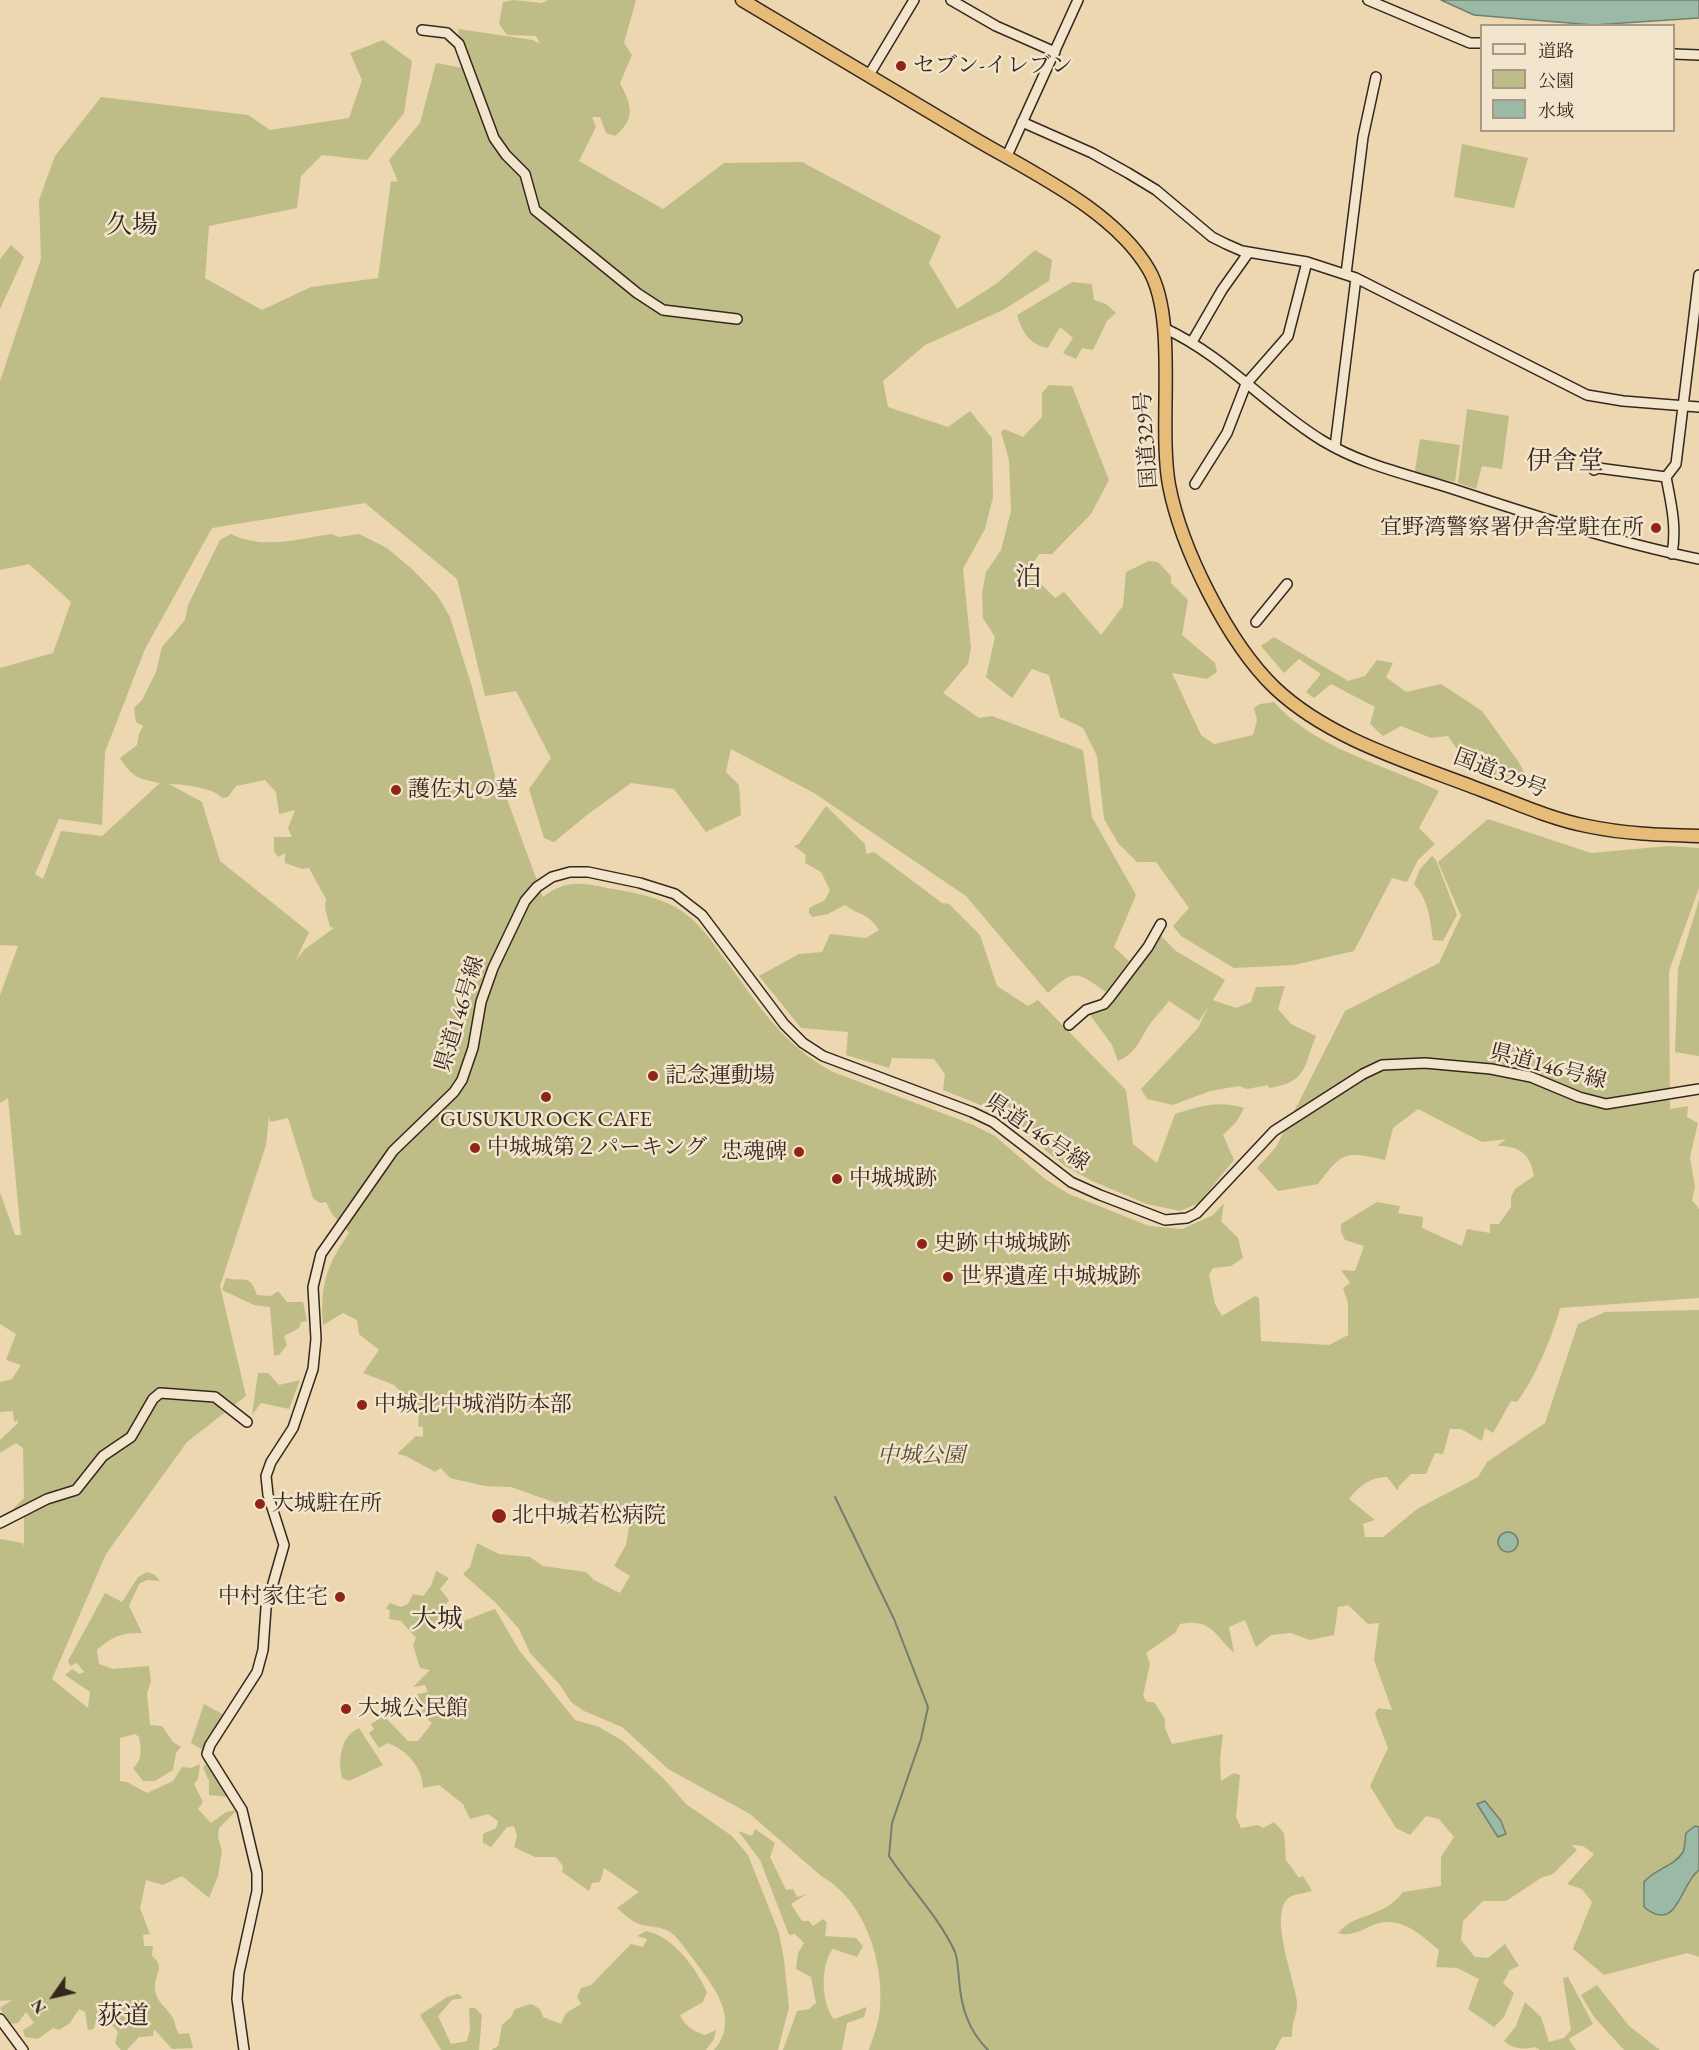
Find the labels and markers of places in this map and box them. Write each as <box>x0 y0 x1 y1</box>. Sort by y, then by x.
place label: セブン-イレブン <box>913 53 1073 79</box>
marker: セブン-イレブン <box>894 59 908 73</box>
place label: 宜野湾警察署伊舎堂駐在所 <box>1380 515 1644 541</box>
marker: 宜野湾警察署伊舎堂駐在所 <box>1649 521 1663 535</box>
place label: 護佐丸の墓 <box>408 777 518 803</box>
marker: 護佐丸の墓 <box>389 783 403 797</box>
place label: 記念運動場 <box>665 1063 775 1089</box>
marker: 記念運動場 <box>646 1069 660 1083</box>
marker: GUSUKUROCK CAFE <box>539 1090 553 1104</box>
place label: GUSUKUROCK CAFE <box>440 1107 652 1133</box>
place label: 中城城第２パーキング <box>487 1135 707 1161</box>
place label: 忠魂碑 <box>721 1139 787 1165</box>
marker: 中城城第２パーキング <box>468 1141 482 1155</box>
marker: 忠魂碑 <box>792 1145 806 1159</box>
place label: 中城城跡 <box>849 1166 937 1192</box>
marker: 中城城跡 <box>830 1172 844 1186</box>
place label: 史跡 中城城跡 <box>934 1231 1070 1257</box>
marker: 史跡 中城城跡 <box>915 1237 929 1251</box>
place label: 世界遺産 中城城跡 <box>960 1264 1140 1290</box>
marker: 世界遺産 中城城跡 <box>941 1270 955 1284</box>
place label: 中城北中城消防本部 <box>374 1392 572 1418</box>
marker: 中城北中城消防本部 <box>355 1398 369 1412</box>
place label: 大城駐在所 <box>272 1491 382 1517</box>
marker: 大城駐在所 <box>253 1497 267 1511</box>
place label: 北中城若松病院 <box>512 1503 666 1529</box>
marker: 北中城若松病院 <box>490 1507 508 1525</box>
place label: 中村家住宅 <box>218 1584 328 1610</box>
marker: 中村家住宅 <box>333 1590 347 1604</box>
place label: 大城公民館 <box>358 1696 468 1722</box>
marker: 大城公民館 <box>339 1702 353 1716</box>

